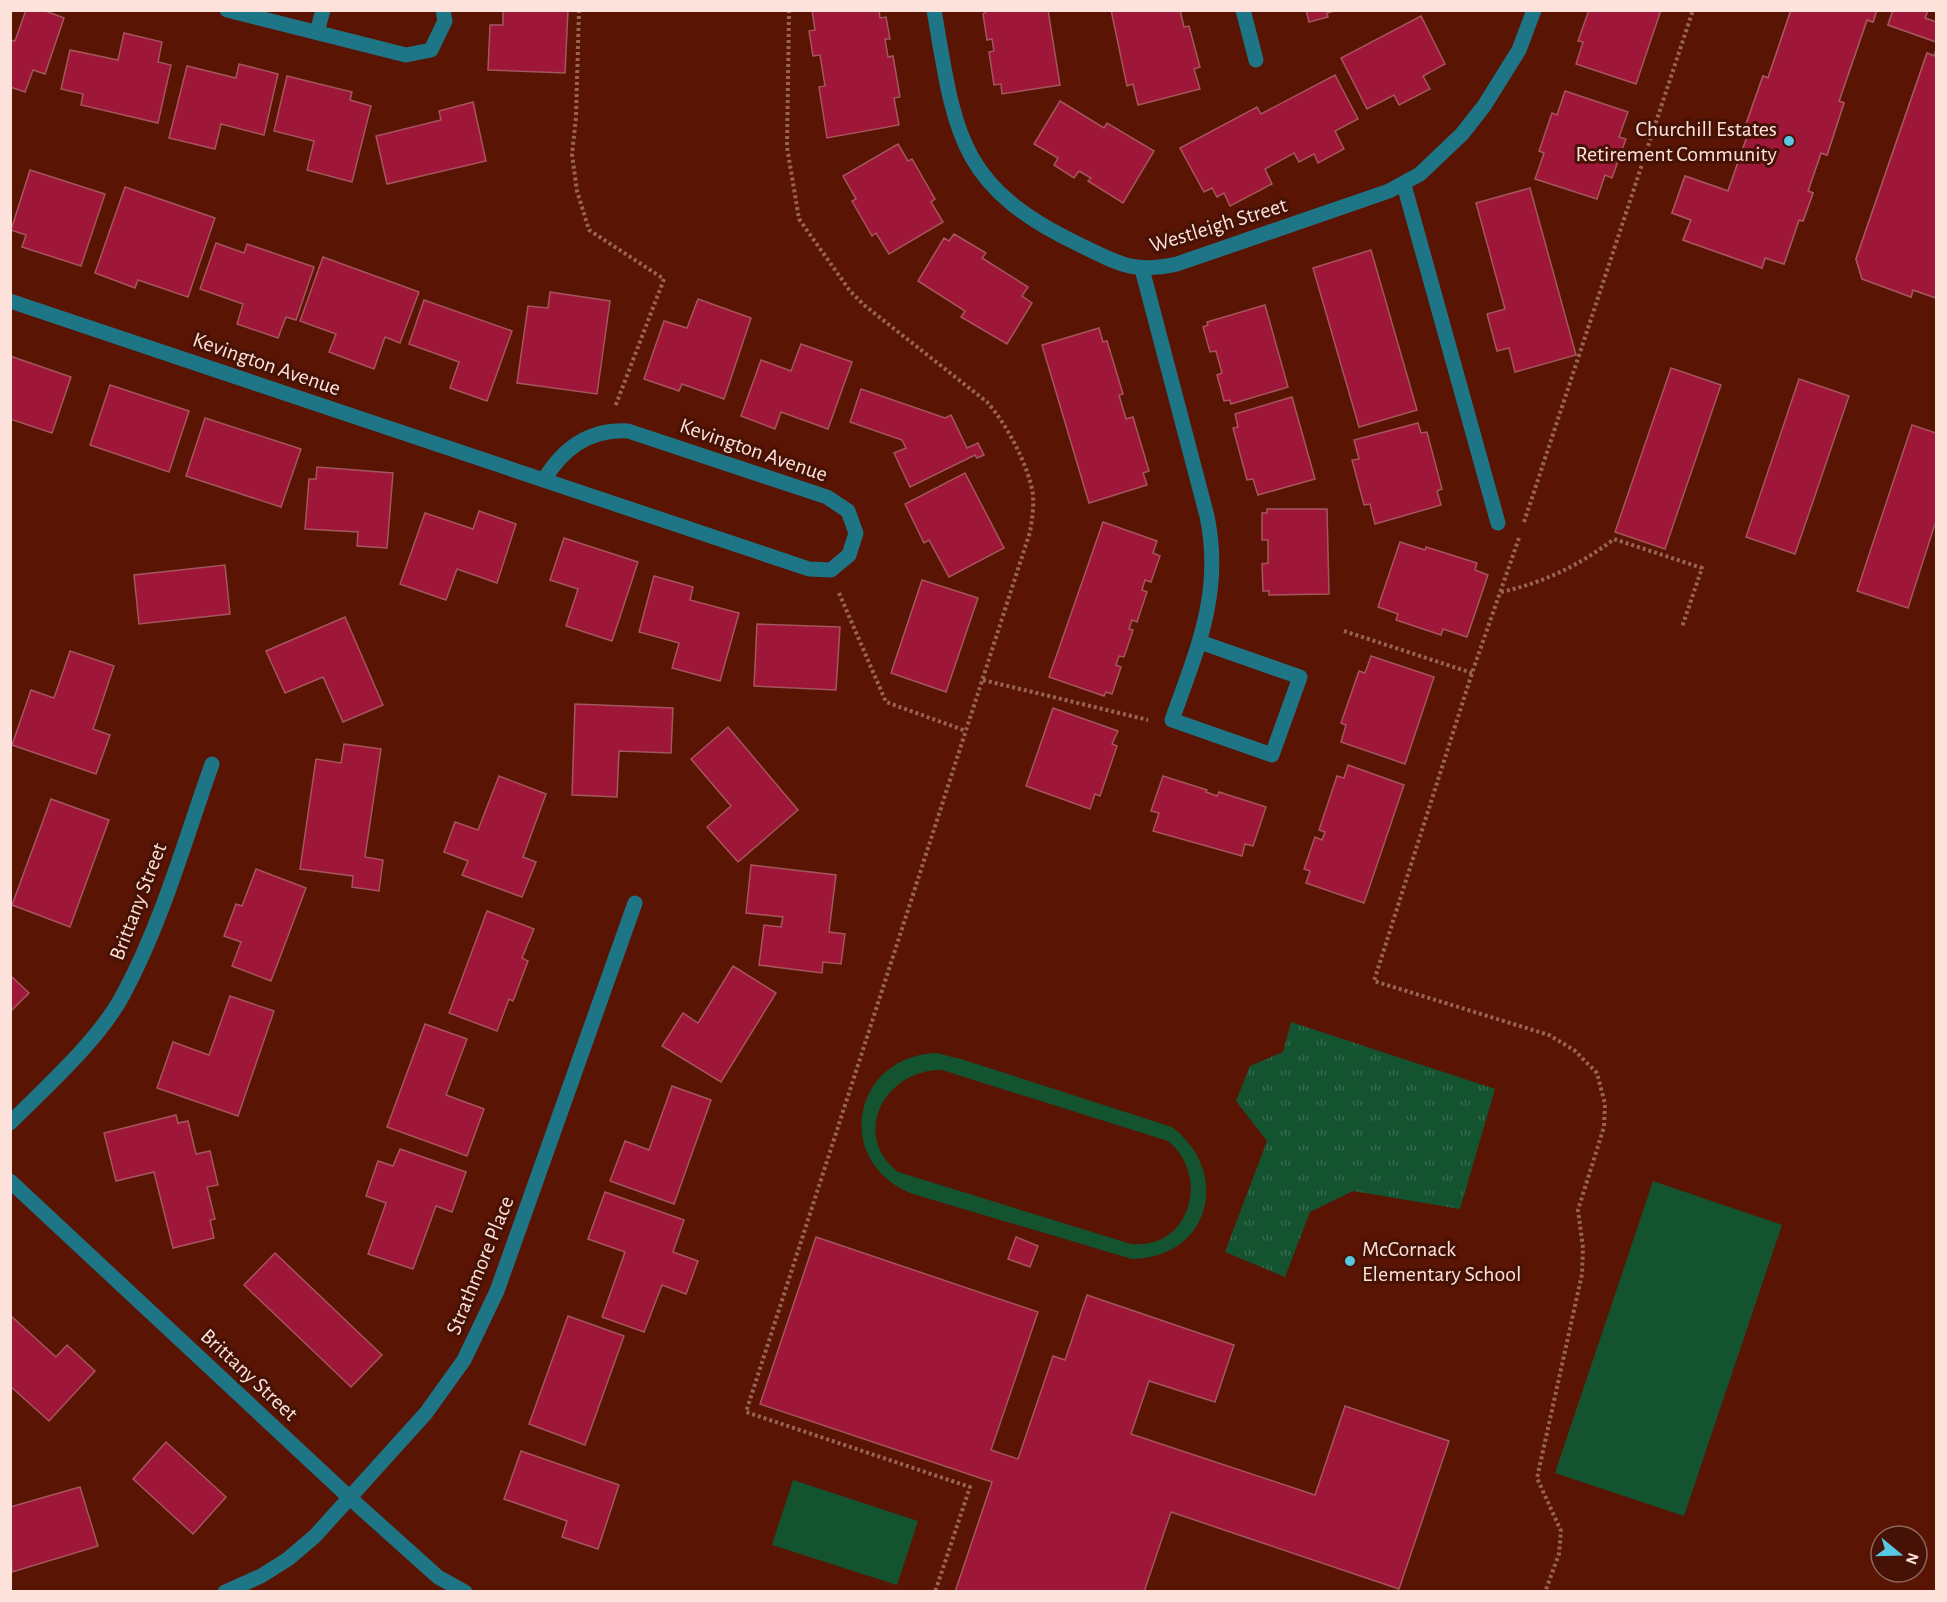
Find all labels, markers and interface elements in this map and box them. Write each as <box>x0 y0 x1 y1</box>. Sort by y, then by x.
place label: Churchill Estates Retirement Community <box>1575 118 1778 165</box>
marker: Churchill Estates Retirement Community <box>1782 134 1796 148</box>
street label: Westleigh Street <box>1147 194 1290 256</box>
street label: Kevington Avenue <box>190 328 343 400</box>
street label: Kevington Avenue <box>677 414 830 486</box>
street label: Brittany Street <box>105 840 170 963</box>
street label: Strathmore Place <box>442 1193 518 1338</box>
place label: McCornack Elementary School <box>1362 1238 1522 1285</box>
marker: McCornack Elementary School <box>1343 1254 1357 1268</box>
street label: Brittany Street <box>197 1324 302 1425</box>
north arrow <box>1869 1524 1929 1584</box>
text: N <box>1903 1551 1922 1566</box>

